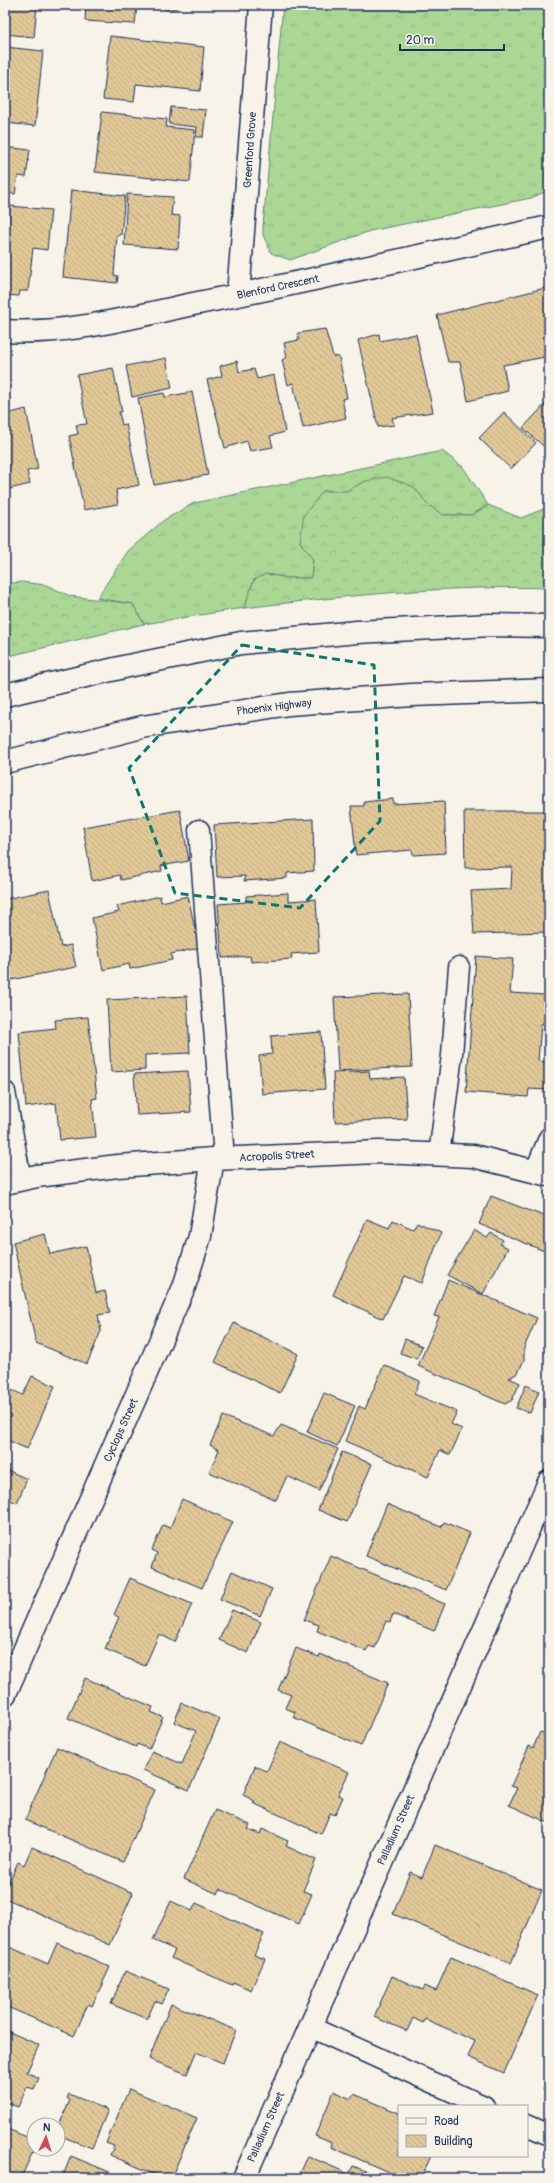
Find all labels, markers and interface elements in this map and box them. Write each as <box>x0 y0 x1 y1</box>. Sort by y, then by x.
scale bar <box>400 26 504 52</box>
text: 20 m <box>406 33 435 48</box>
street label: Greenford Grove <box>241 111 259 189</box>
street label: Blenford Crescent <box>236 272 321 302</box>
street label: Phoenix Highway <box>236 696 312 718</box>
street label: Acropolis Street <box>239 1148 315 1164</box>
street label: Cyclops Street <box>101 1396 141 1464</box>
street label: Palladium Street <box>375 1792 418 1867</box>
street label: Palladium Street <box>245 2089 288 2164</box>
legend <box>398 2105 528 2157</box>
text: Road <box>434 2114 459 2129</box>
north arrow <box>26 2117 66 2157</box>
text: N <box>42 2121 51 2134</box>
text: Building <box>434 2134 473 2149</box>

